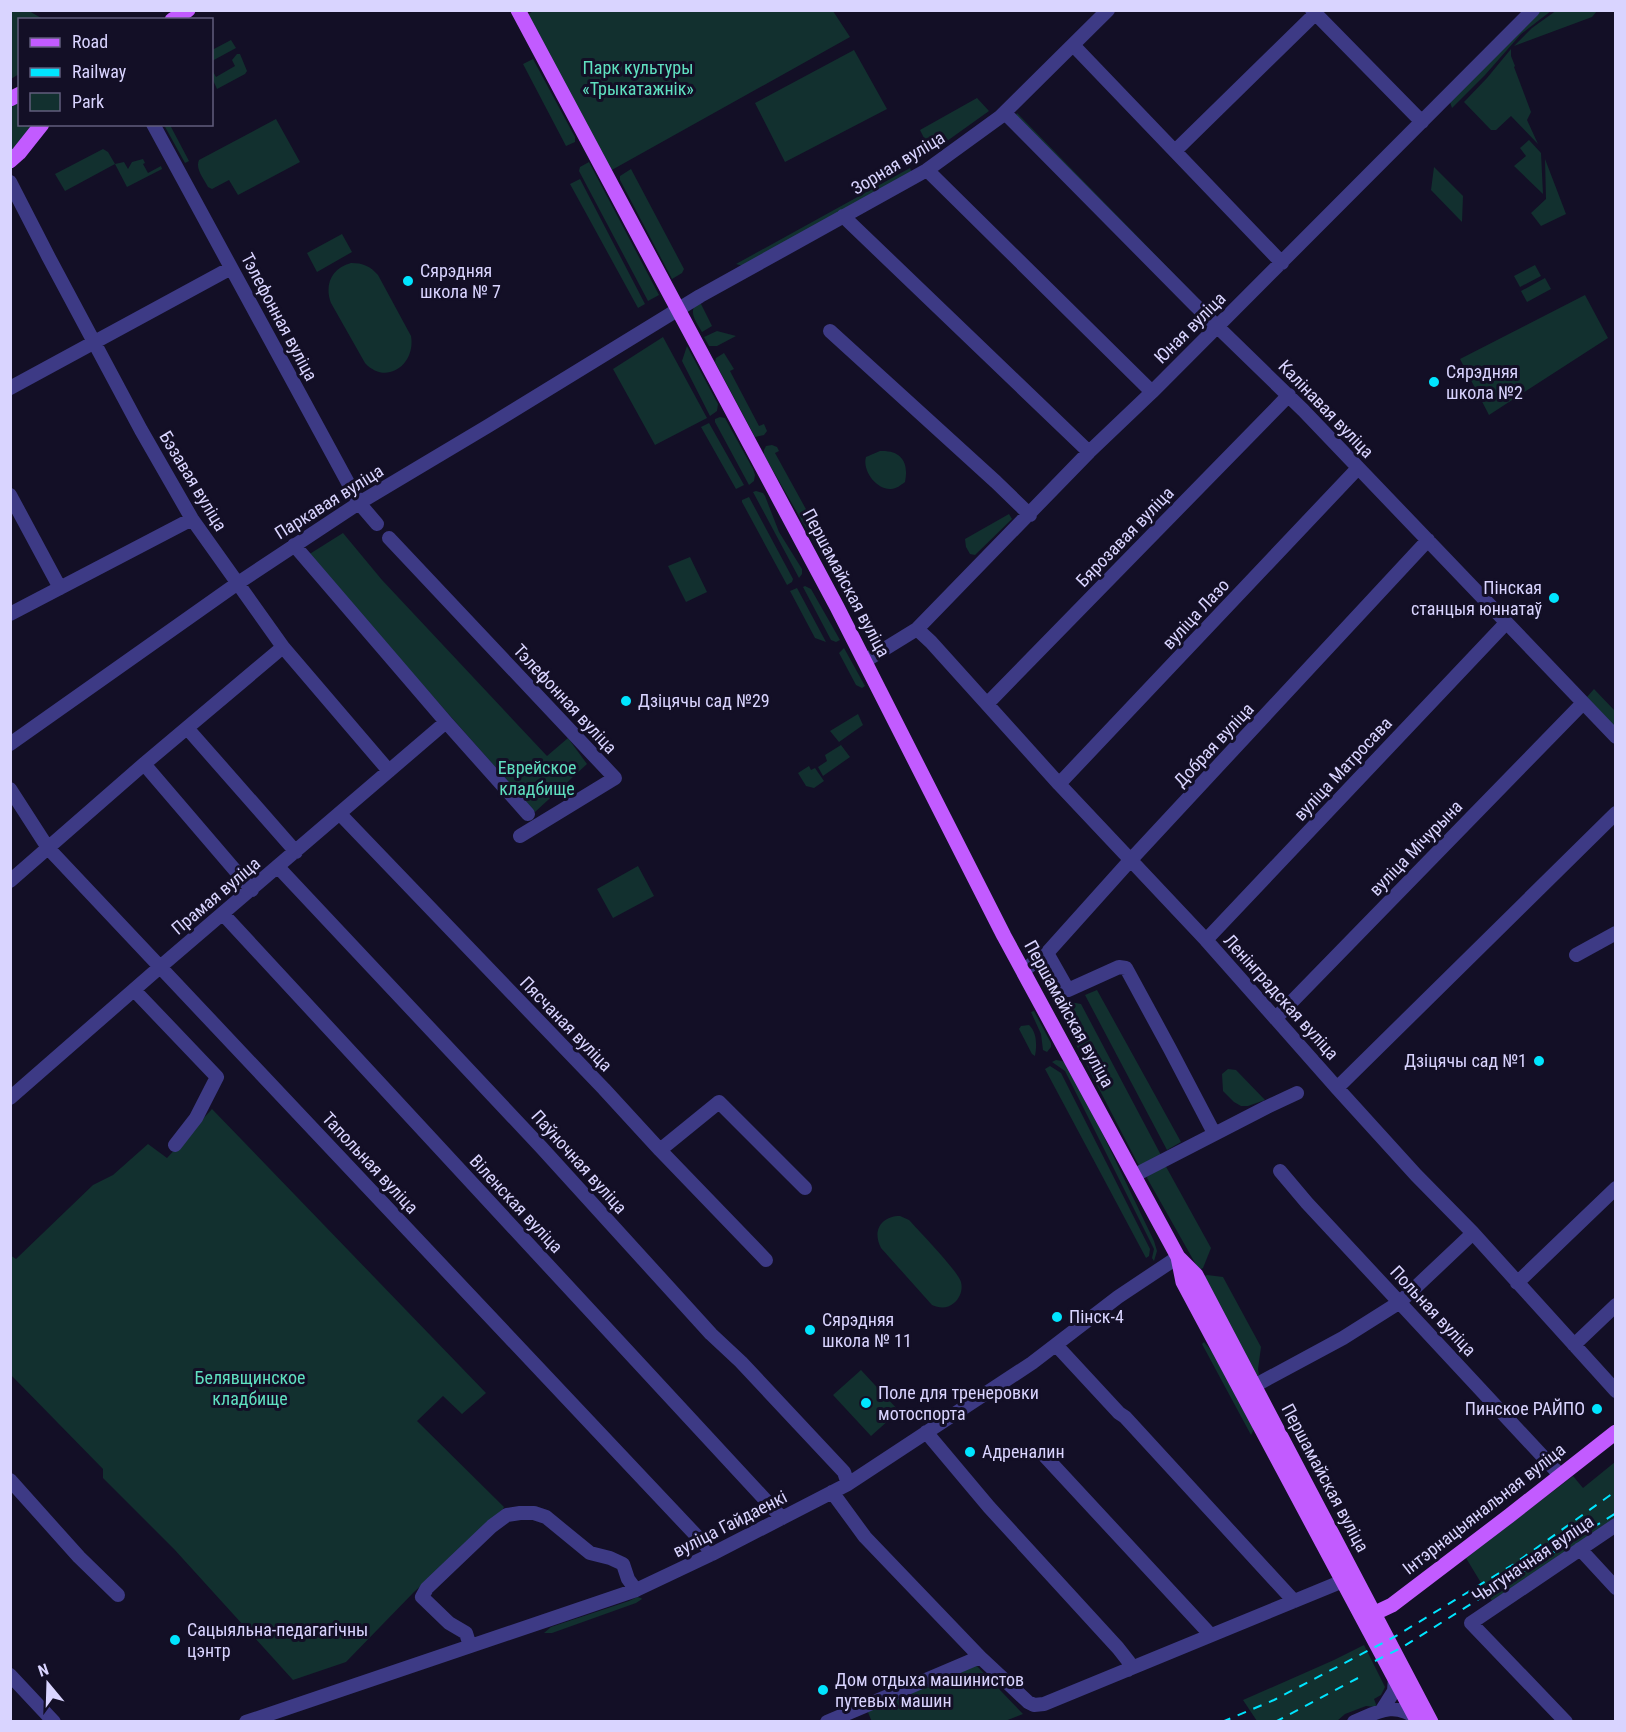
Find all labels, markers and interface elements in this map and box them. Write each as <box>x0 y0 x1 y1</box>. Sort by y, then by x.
legend <box>18 18 213 126</box>
text: Road <box>72 31 108 52</box>
park label: Парк культуры «Трыкатажнік» <box>582 57 694 99</box>
text: Railway <box>72 61 127 82</box>
text: Park <box>72 91 104 112</box>
street label: Зорная вуліца <box>847 126 948 199</box>
street label: Тэлефонная вуліца <box>237 249 322 384</box>
place label: Сярэдняя школа № 7 <box>420 260 501 302</box>
marker: Сярэдняя школа № 7 <box>401 274 415 288</box>
street label: Юная вуліца <box>1150 288 1230 368</box>
street label: Калінавая вуліца <box>1274 355 1378 462</box>
place label: Сярэдняя школа №2 <box>1446 361 1523 403</box>
marker: Сярэдняя школа №2 <box>1427 375 1441 389</box>
street label: Бэзавая вуліца <box>155 427 232 535</box>
street label: Паркавая вуліца <box>271 460 387 543</box>
street label: Бярозавая вуліца <box>1072 482 1178 591</box>
street label: Першамайская вуліца <box>798 505 894 661</box>
street label: вуліца Лазо <box>1158 574 1233 653</box>
place label: Пінская станцыя юннатаў <box>1411 577 1542 619</box>
marker: Пінская станцыя юннатаў <box>1547 591 1561 605</box>
street label: Тэлефонная вуліца <box>509 640 621 758</box>
place label: Дзіцячы сад №29 <box>638 690 770 711</box>
marker: Дзіцячы сад №29 <box>619 694 633 708</box>
street label: Добрая вуліца <box>1169 698 1258 791</box>
street label: вуліца Матросава <box>1289 713 1396 825</box>
park label: Еврейское кладбище <box>498 757 576 799</box>
street label: вуліца Мічурына <box>1365 796 1466 900</box>
street label: Прамая вуліца <box>167 852 264 939</box>
street label: Ленінградская вуліца <box>1219 930 1343 1064</box>
street label: Першамайская вуліца <box>1020 936 1119 1091</box>
street label: Пясчаная вуліца <box>516 972 617 1075</box>
place label: Дзіцячы сад №1 <box>1404 1050 1527 1071</box>
marker: Дзіцячы сад №1 <box>1532 1054 1546 1068</box>
street label: Паўночная вуліца <box>527 1106 631 1218</box>
street label: Тапольная вуліца <box>318 1108 423 1218</box>
street label: Віленская вуліца <box>466 1150 567 1257</box>
street label: Польная вуліца <box>1386 1261 1481 1360</box>
place label: Пінск-4 <box>1069 1306 1124 1327</box>
place label: Сярэдняя школа № 11 <box>822 1309 912 1351</box>
marker: Пінск-4 <box>1050 1310 1064 1324</box>
marker: Сярэдняя школа № 11 <box>803 1323 817 1337</box>
park label: Белявщинское кладбище <box>195 1367 305 1409</box>
place label: Поле для тренеровки мотоспорта <box>878 1382 1039 1424</box>
marker: Поле для тренеровки мотоспорта <box>859 1396 873 1410</box>
place label: Пинское РАЙПО <box>1465 1398 1585 1419</box>
street label: Першамайская вуліца <box>1277 1400 1373 1556</box>
marker: Пинское РАЙПО <box>1590 1402 1604 1416</box>
street label: Інтэрнацыянальная вуліца <box>1398 1439 1569 1579</box>
place label: Адреналин <box>982 1441 1065 1462</box>
marker: Адреналин <box>963 1445 977 1459</box>
street label: вуліца Гайдаенкі <box>669 1486 790 1561</box>
street label: Чыгуначная вуліца <box>1468 1510 1597 1607</box>
place label: Сацыяльна-педагагічны цэнтр <box>187 1619 368 1661</box>
marker: Сацыяльна-педагагічны цэнтр <box>168 1633 182 1647</box>
north arrow <box>18 1654 78 1714</box>
text: N <box>36 1660 51 1681</box>
place label: Дом отдыха машинистов путевых машин <box>835 1669 1024 1711</box>
marker: Дом отдыха машинистов путевых машин <box>816 1683 830 1697</box>

